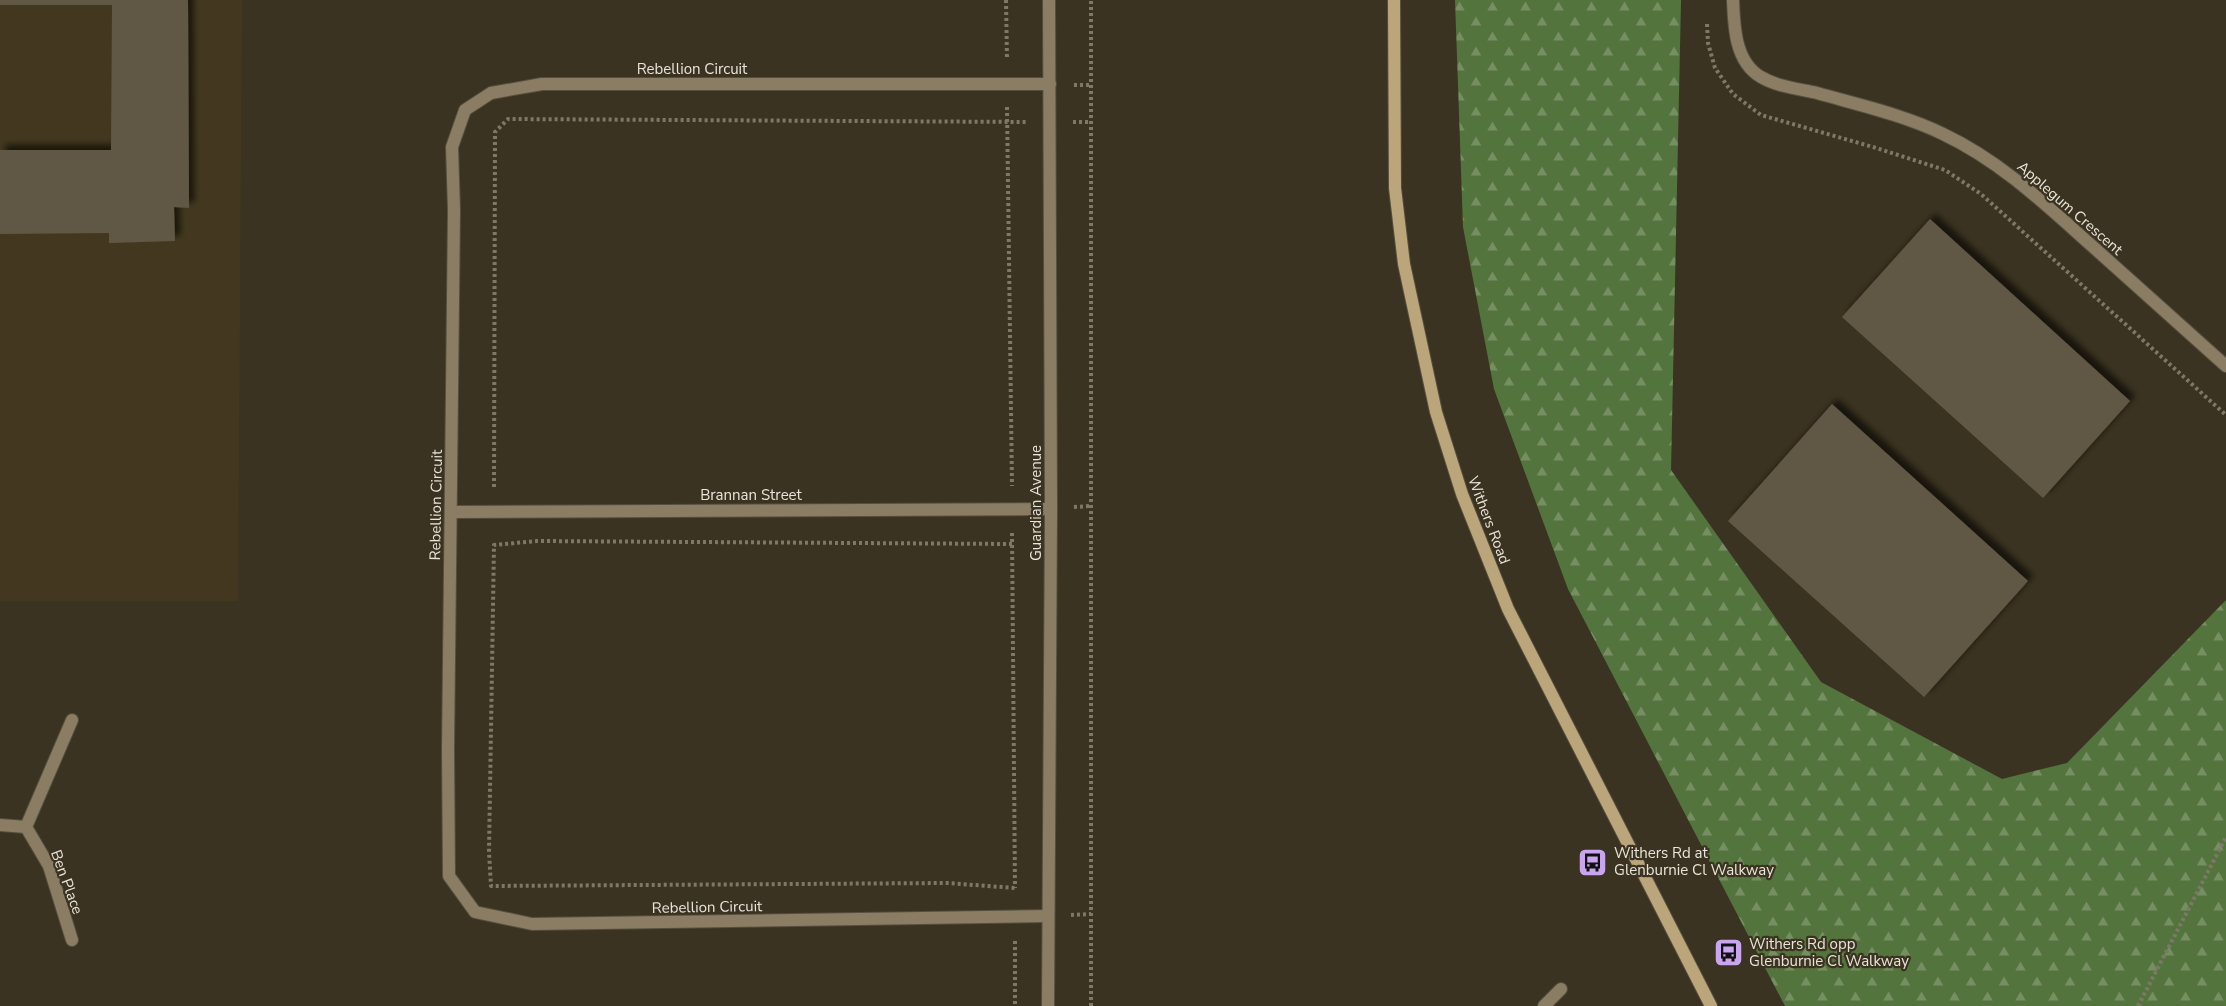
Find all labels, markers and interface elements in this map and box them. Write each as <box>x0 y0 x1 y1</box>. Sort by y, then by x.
street label: Rebellion Circuit <box>637 59 748 79</box>
street label: Applegum Crescent <box>2013 157 2128 260</box>
street label: Guardian Avenue <box>1026 445 1046 561</box>
street label: Rebellion Circuit <box>425 449 447 560</box>
street label: Withers Road <box>1463 473 1515 567</box>
street label: Brannan Street <box>700 485 803 505</box>
place label: Withers Rd at Glenburnie Cl Walkway <box>1614 843 1774 880</box>
bus stop icon: Withers Rd at Glenburnie Cl Walkway <box>1577 846 1609 878</box>
street label: Ben Place <box>46 847 88 917</box>
street label: Rebellion Circuit <box>652 896 763 918</box>
place label: Withers Rd opp Glenburnie Cl Walkway <box>1749 934 1909 971</box>
bus stop icon: Withers Rd opp Glenburnie Cl Walkway <box>1712 937 1744 969</box>

